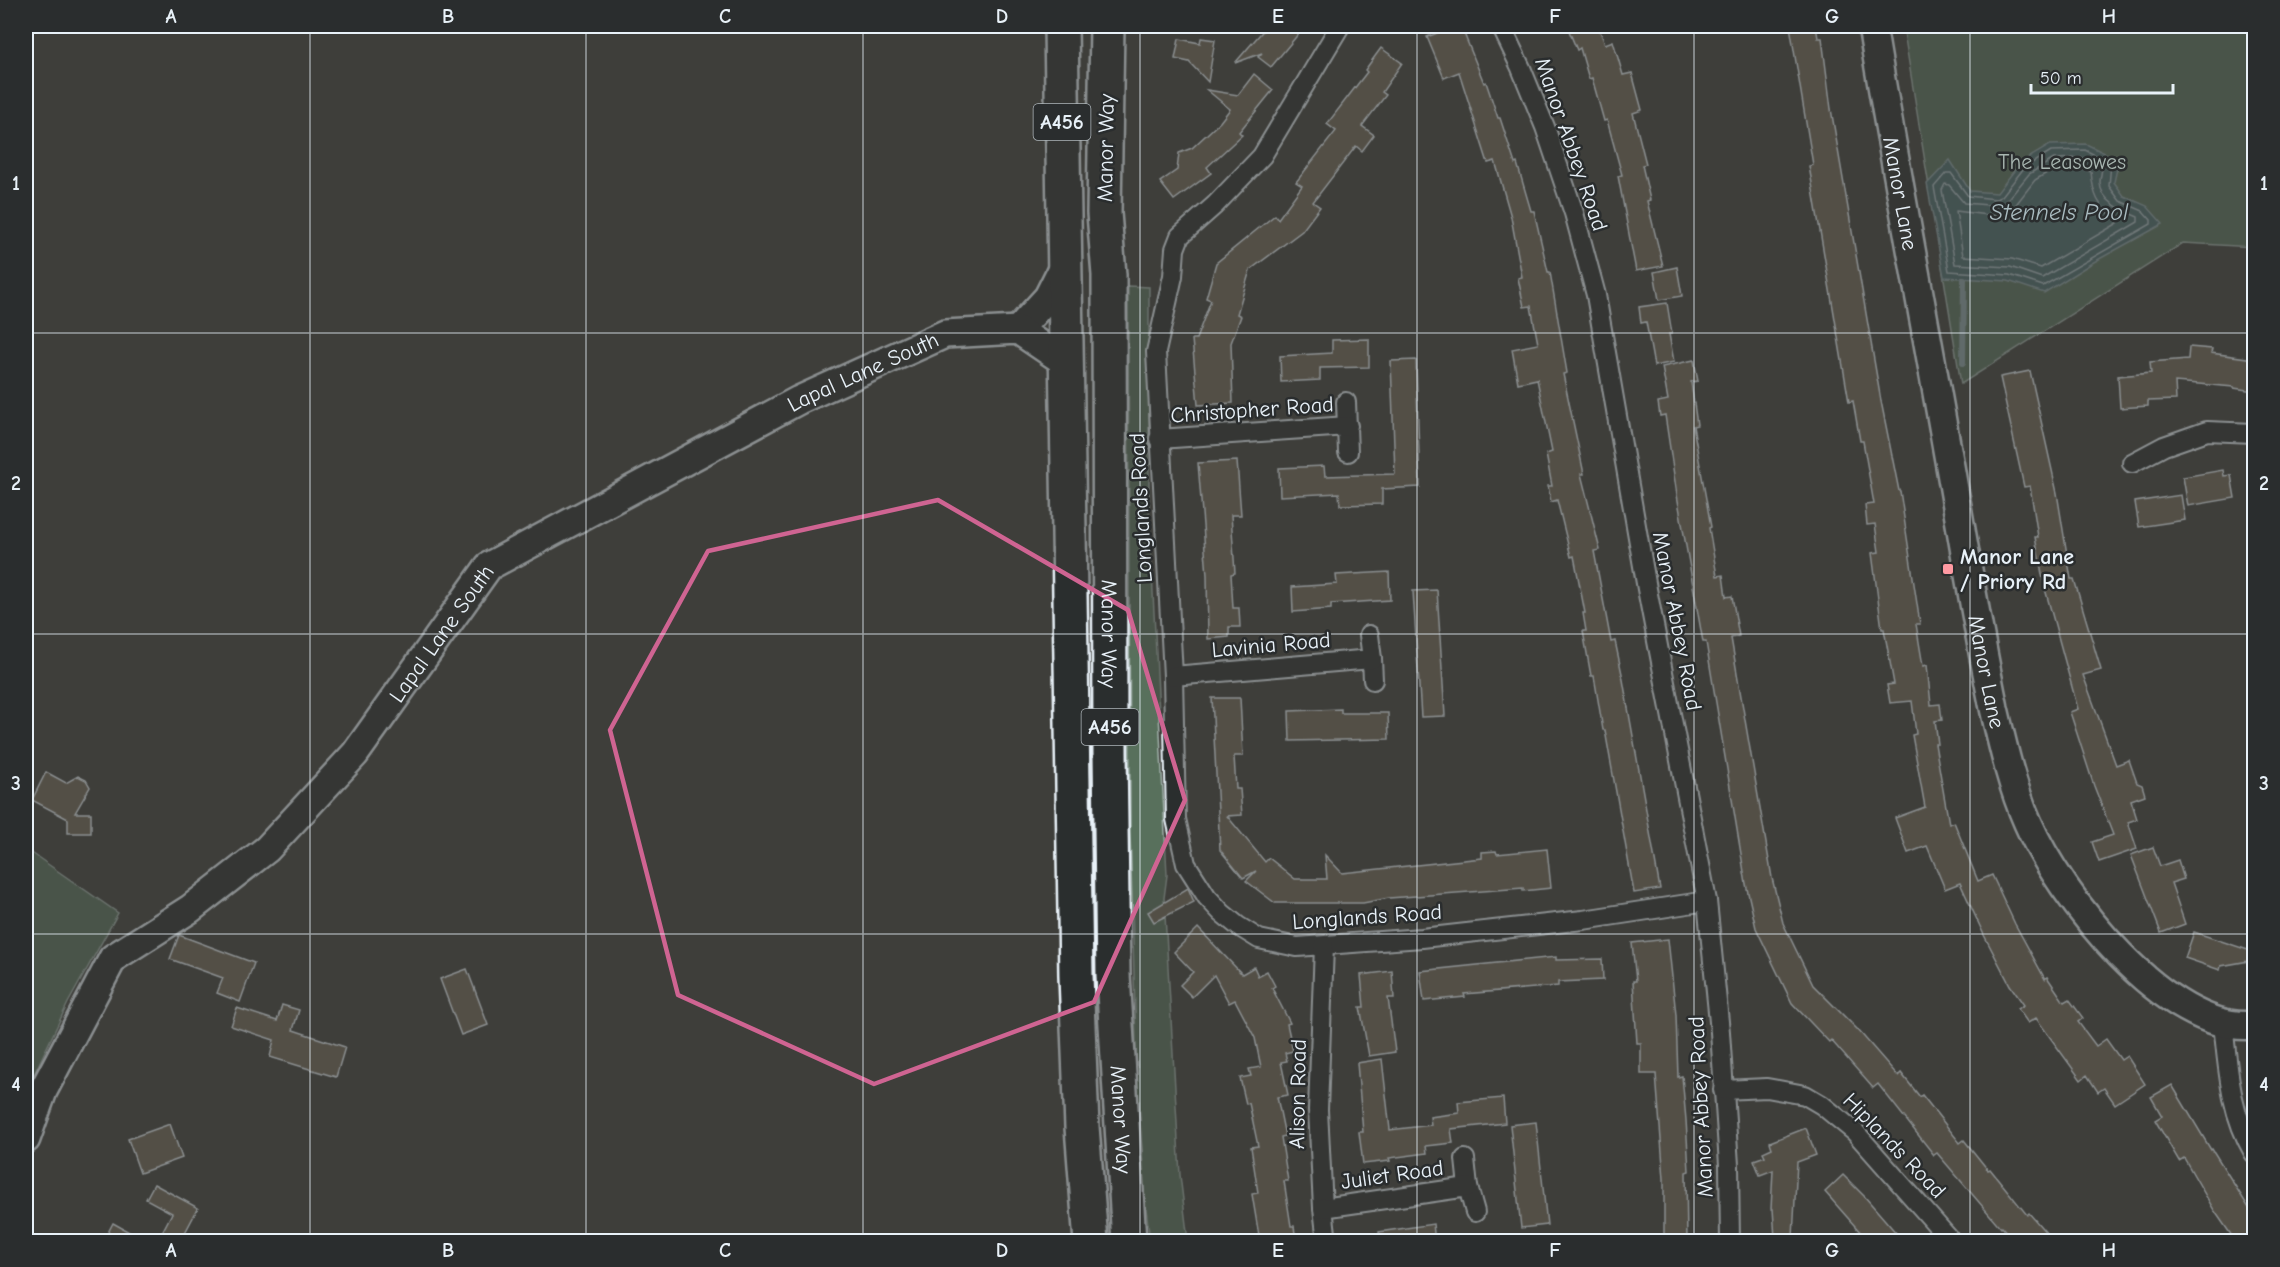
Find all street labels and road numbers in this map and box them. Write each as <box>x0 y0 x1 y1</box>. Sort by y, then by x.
street label: Manor Abbey Road <box>1529 54 1613 234</box>
street label: Manor Way <box>1092 93 1120 202</box>
road number: A456 <box>1034 104 1090 140</box>
street label: Manor Lane <box>1877 135 1923 253</box>
street label: Lapal Lane South <box>783 327 943 418</box>
street label: Christopher Road <box>1170 391 1335 429</box>
street label: Longlands Road <box>1124 432 1158 584</box>
street label: Manor Abbey Road <box>1647 530 1707 713</box>
street label: Lapal Lane South <box>384 560 500 708</box>
street label: Manor Way <box>1096 580 1122 688</box>
street label: Manor Lane <box>1962 613 2010 731</box>
street label: Lavinia Road <box>1210 627 1332 663</box>
road number: A456 <box>1082 709 1138 745</box>
street label: Longlands Road <box>1291 899 1443 935</box>
street label: Manor Abbey Road <box>1683 1016 1719 1198</box>
street label: Alison Road <box>1284 1039 1312 1149</box>
street label: Manor Way <box>1104 1065 1137 1175</box>
street label: Hiplands Road <box>1837 1088 1951 1204</box>
street label: Juliet Road <box>1339 1155 1445 1195</box>

